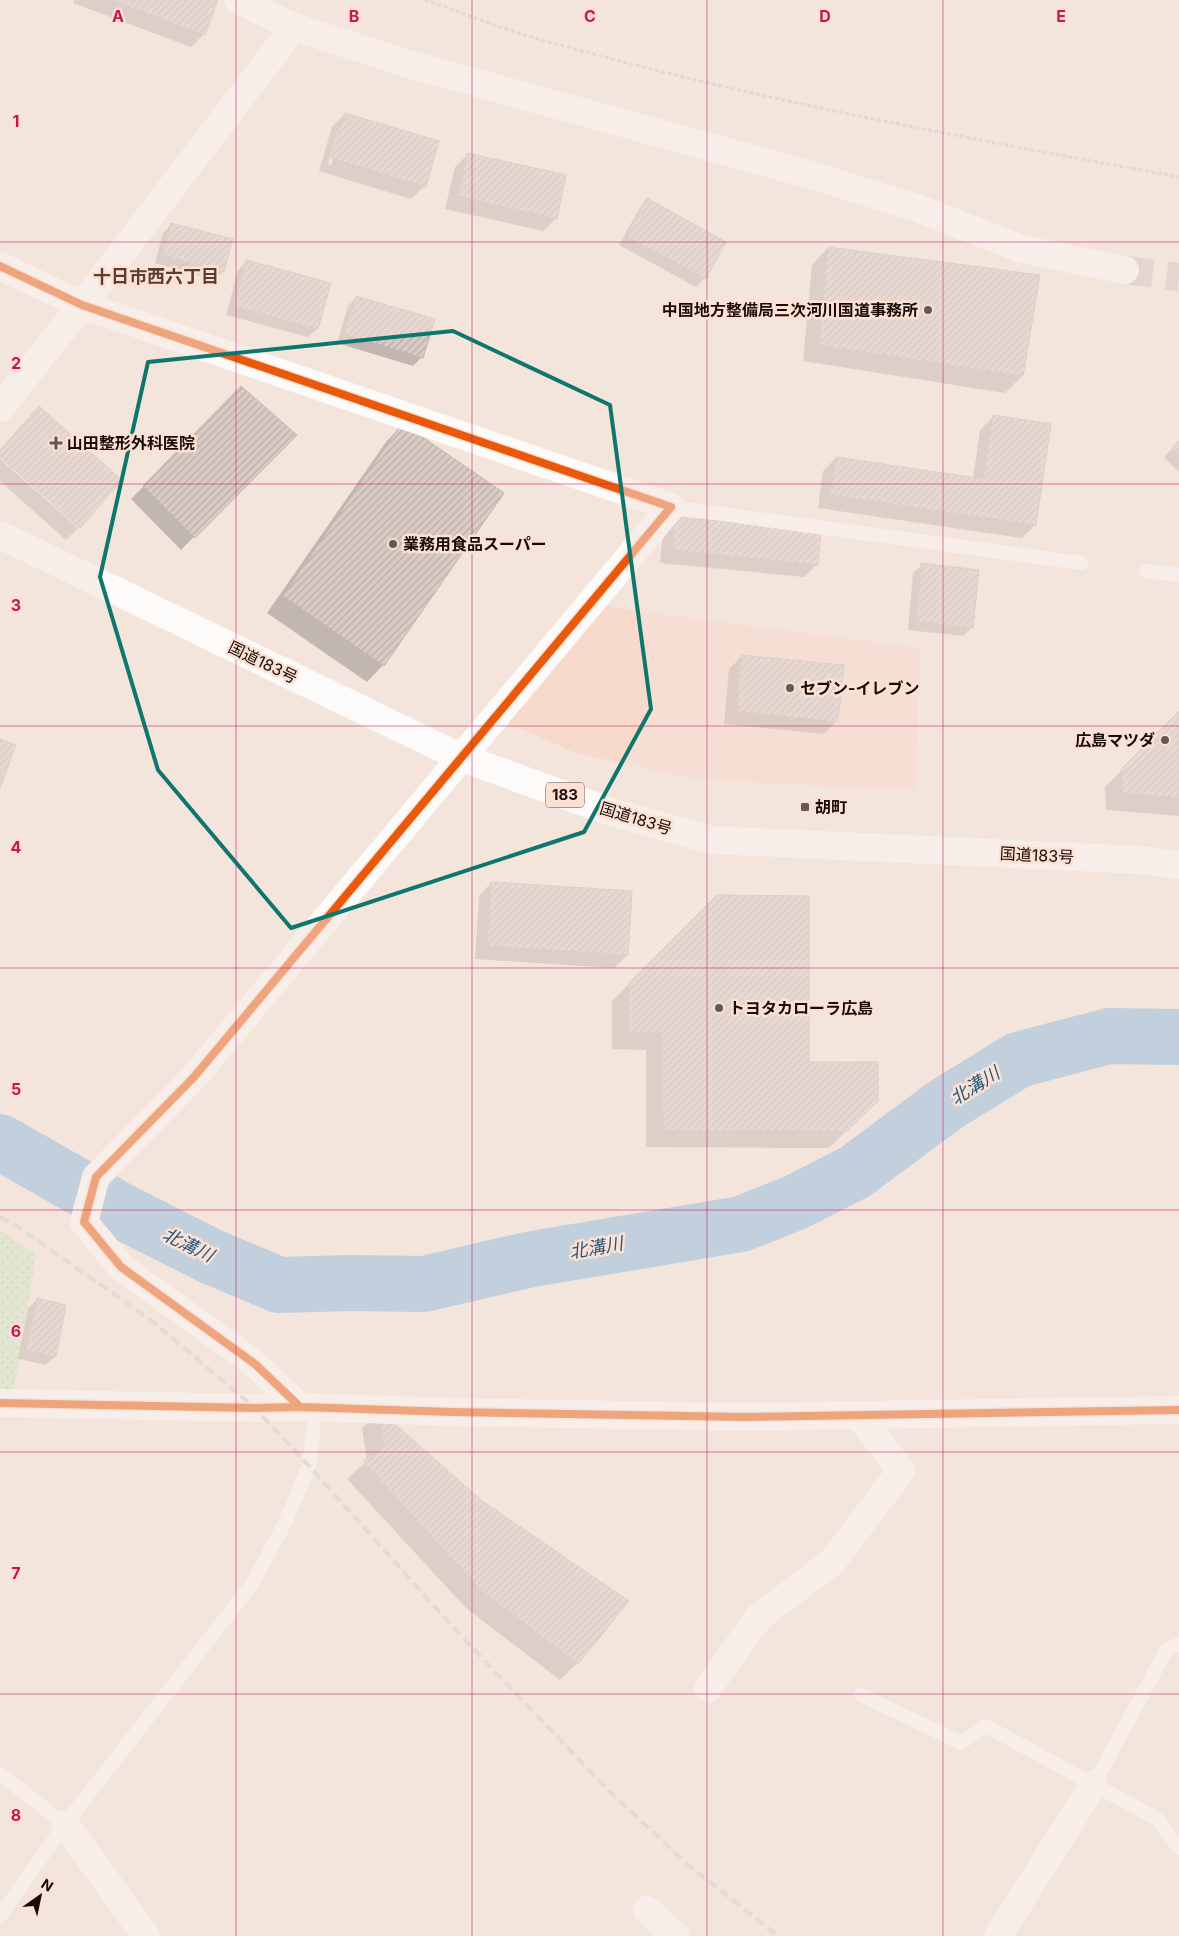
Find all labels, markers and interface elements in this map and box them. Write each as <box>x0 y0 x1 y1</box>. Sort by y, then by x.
text: A <box>112 6 124 26</box>
text: B <box>349 6 359 26</box>
text: C <box>584 6 596 26</box>
text: D <box>819 6 831 26</box>
text: E <box>1056 6 1066 26</box>
text: 1 <box>13 111 19 131</box>
district label: 十日市西六丁目 <box>93 266 219 287</box>
place label: 中国地方整備局三次河川国道事務所 <box>662 300 918 320</box>
marker: 中国地方整備局三次河川国道事務所 <box>922 304 934 316</box>
text: 2 <box>11 353 21 373</box>
place label: 山田整形外科医院 <box>67 433 195 453</box>
marker: 山田整形外科医院 <box>49 436 63 450</box>
place label: 業務用食品スーパー <box>403 534 547 554</box>
marker: 業務用食品スーパー <box>387 538 399 550</box>
text: 3 <box>11 595 21 615</box>
street label: 国道183号 <box>225 637 301 687</box>
place label: セブン-イレブン <box>800 678 920 698</box>
marker: セブン-イレブン <box>784 682 796 694</box>
place label: 広島マツダ <box>1075 730 1155 750</box>
marker: 広島マツダ <box>1159 734 1171 746</box>
road number: 183 <box>546 782 584 808</box>
place label: 胡町 <box>815 797 847 817</box>
street label: 国道183号 <box>598 798 674 838</box>
marker: 胡町 <box>799 801 811 813</box>
text: 4 <box>11 837 22 857</box>
street label: 国道183号 <box>999 843 1075 867</box>
place label: トヨタカローラ広島 <box>729 998 873 1018</box>
marker: トヨタカローラ広島 <box>713 1002 725 1014</box>
water label: 北溝川 <box>946 1061 1005 1109</box>
text: 5 <box>11 1079 21 1099</box>
water label: 北溝川 <box>159 1223 219 1267</box>
water label: 北溝川 <box>568 1232 626 1263</box>
text: 6 <box>11 1321 21 1341</box>
text: 7 <box>11 1563 21 1583</box>
text: 8 <box>11 1805 21 1825</box>
north arrow <box>15 1871 65 1921</box>
text: N <box>38 1875 56 1895</box>

